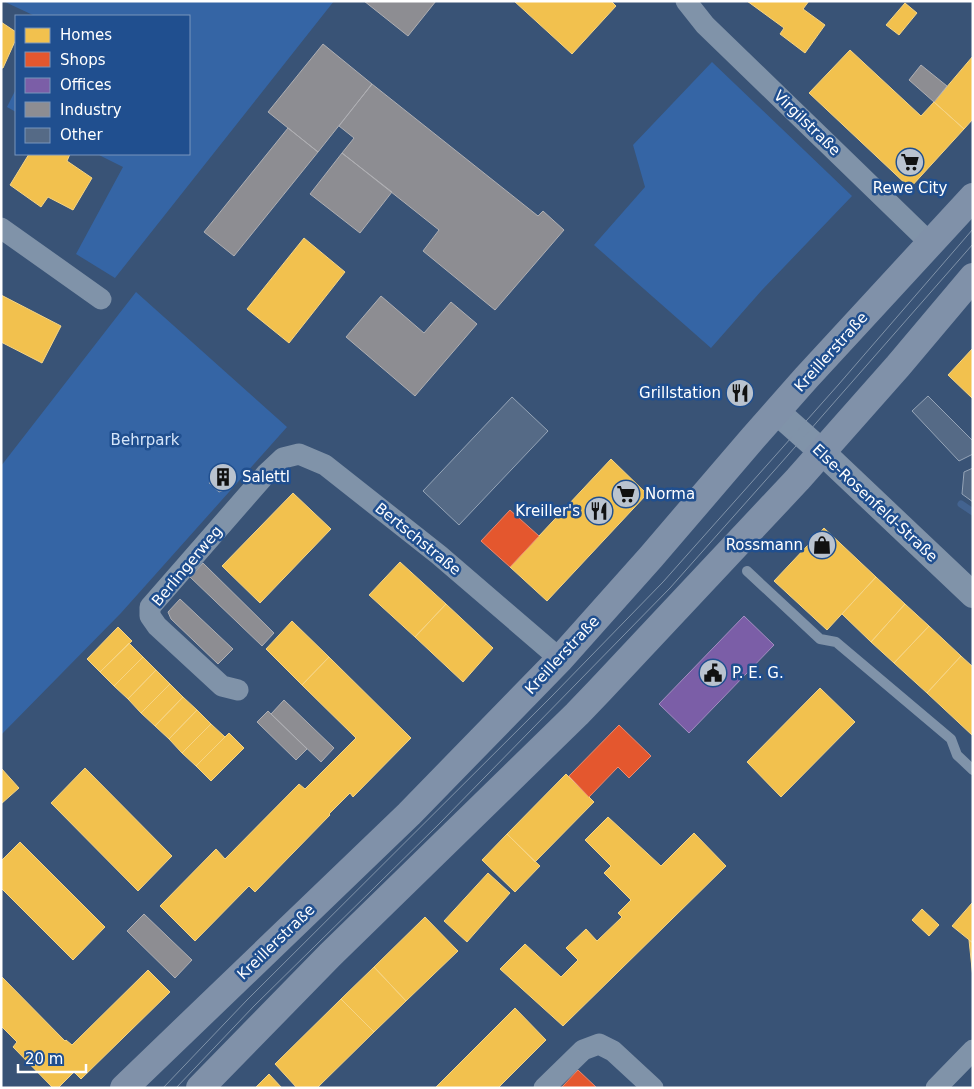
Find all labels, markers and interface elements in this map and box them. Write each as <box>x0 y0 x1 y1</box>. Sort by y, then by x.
legend <box>15 15 190 155</box>
text: Homes <box>60 26 112 44</box>
text: Shops <box>60 51 106 69</box>
text: Offices <box>60 76 112 94</box>
street label: Virgilstraße <box>770 87 844 159</box>
text: Industry <box>60 101 122 119</box>
text: Other <box>60 126 103 144</box>
supermarket icon: Rewe City <box>895 147 925 177</box>
place label: Rewe City <box>873 179 947 197</box>
street label: Kreillerstraße <box>791 309 871 395</box>
restaurant icon: Grillstation <box>725 378 755 408</box>
place label: Grillstation <box>639 384 721 402</box>
park label: Behrpark <box>111 431 180 449</box>
street label: Else-Rosenfeld-Straße <box>809 440 941 566</box>
building icon: Salettl <box>208 462 238 492</box>
place label: Salettl <box>242 468 290 486</box>
supermarket icon: Norma <box>611 479 641 509</box>
place label: Norma <box>645 485 695 503</box>
restaurant icon: Kreiller's <box>584 496 614 526</box>
street label: Bertschstraße <box>372 499 464 579</box>
place label: Kreiller's <box>515 502 580 520</box>
street label: Berlingerweg <box>148 522 226 610</box>
shop icon: Rossmann <box>807 530 837 560</box>
place label: Rossmann <box>726 536 803 554</box>
street label: Kreillerstraße <box>521 612 603 698</box>
public building icon: P. E. G. <box>698 658 728 688</box>
place label: P. E. G. <box>732 664 784 682</box>
street label: Kreillerstraße <box>234 901 318 983</box>
scale bar <box>18 1042 85 1074</box>
text: 20 m <box>25 1050 63 1068</box>

